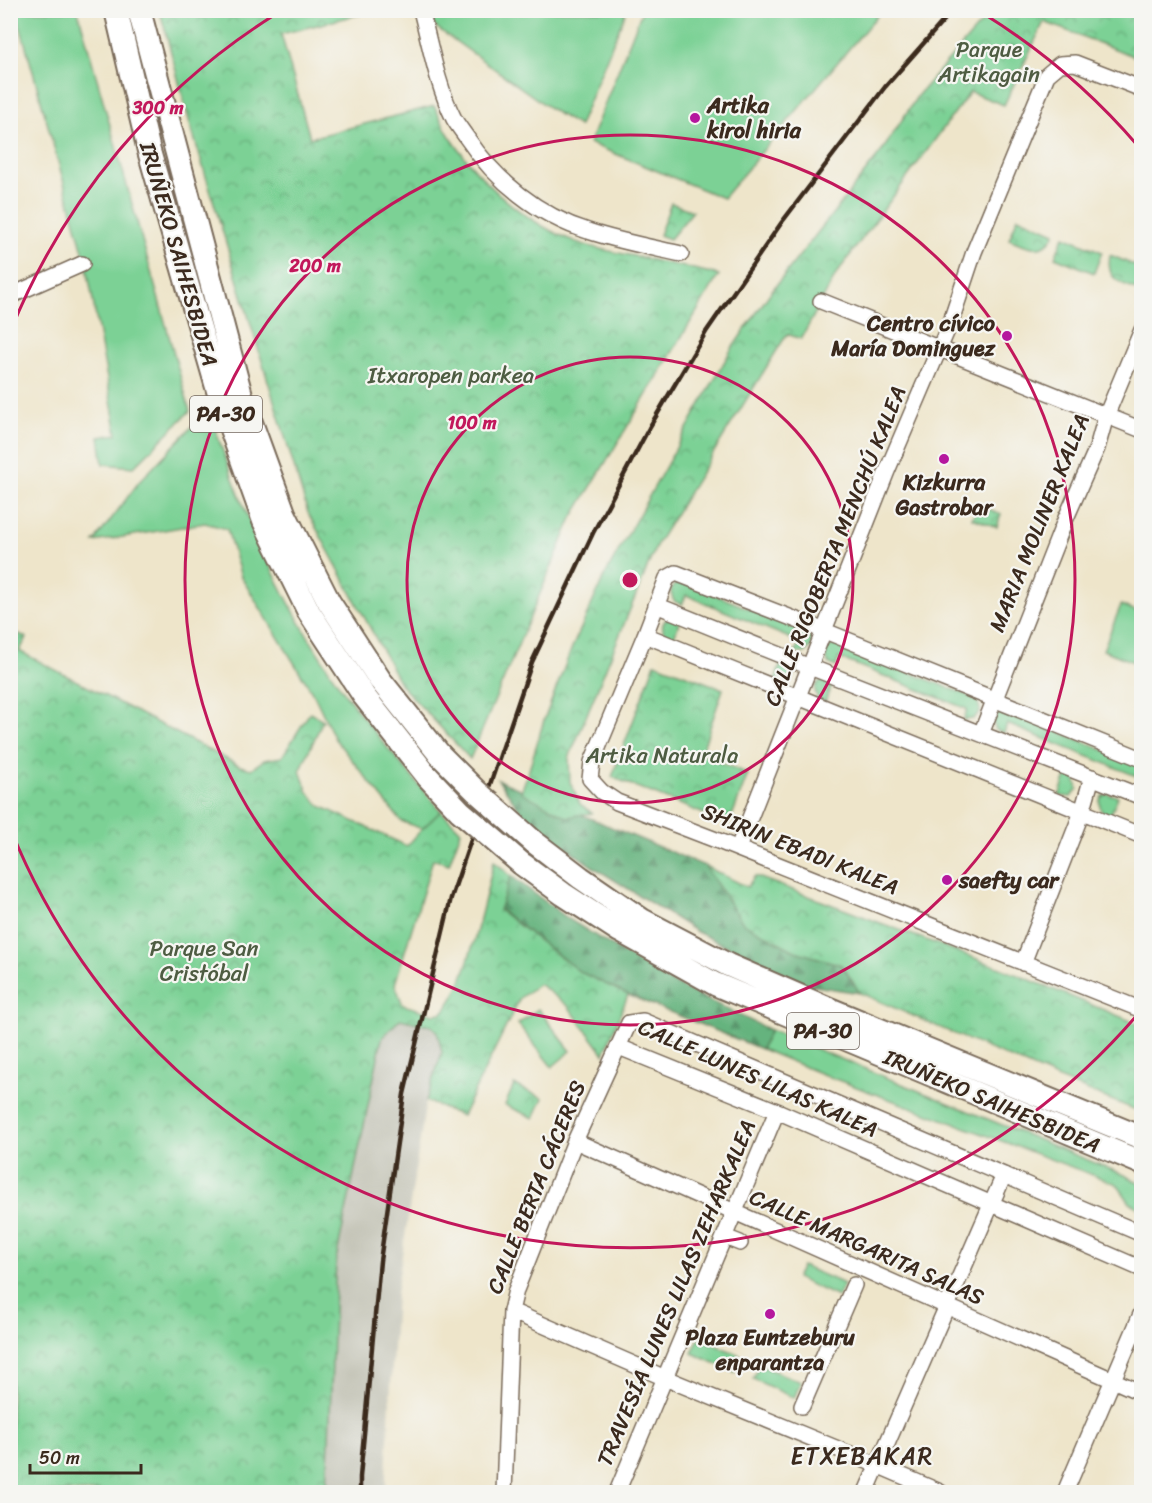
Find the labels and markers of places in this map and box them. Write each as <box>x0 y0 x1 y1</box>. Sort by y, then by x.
place label: Artika kirol hiria <box>706 86 802 150</box>
marker: Artika kirol hiria <box>688 111 702 125</box>
place label: Centro cívico María Dominguez <box>830 304 997 368</box>
marker: Centro cívico María Dominguez <box>1000 329 1014 343</box>
marker: Kizkurra Gastrobar <box>937 452 951 466</box>
place label: Kizkurra Gastrobar <box>895 463 994 527</box>
centre of rings <box>620 570 640 590</box>
place label: saefty car <box>958 861 1060 900</box>
marker: saefty car <box>940 873 954 887</box>
marker: Plaza Euntzeburu enparantza <box>763 1307 777 1321</box>
place label: Plaza Euntzeburu enparantza <box>685 1318 855 1382</box>

